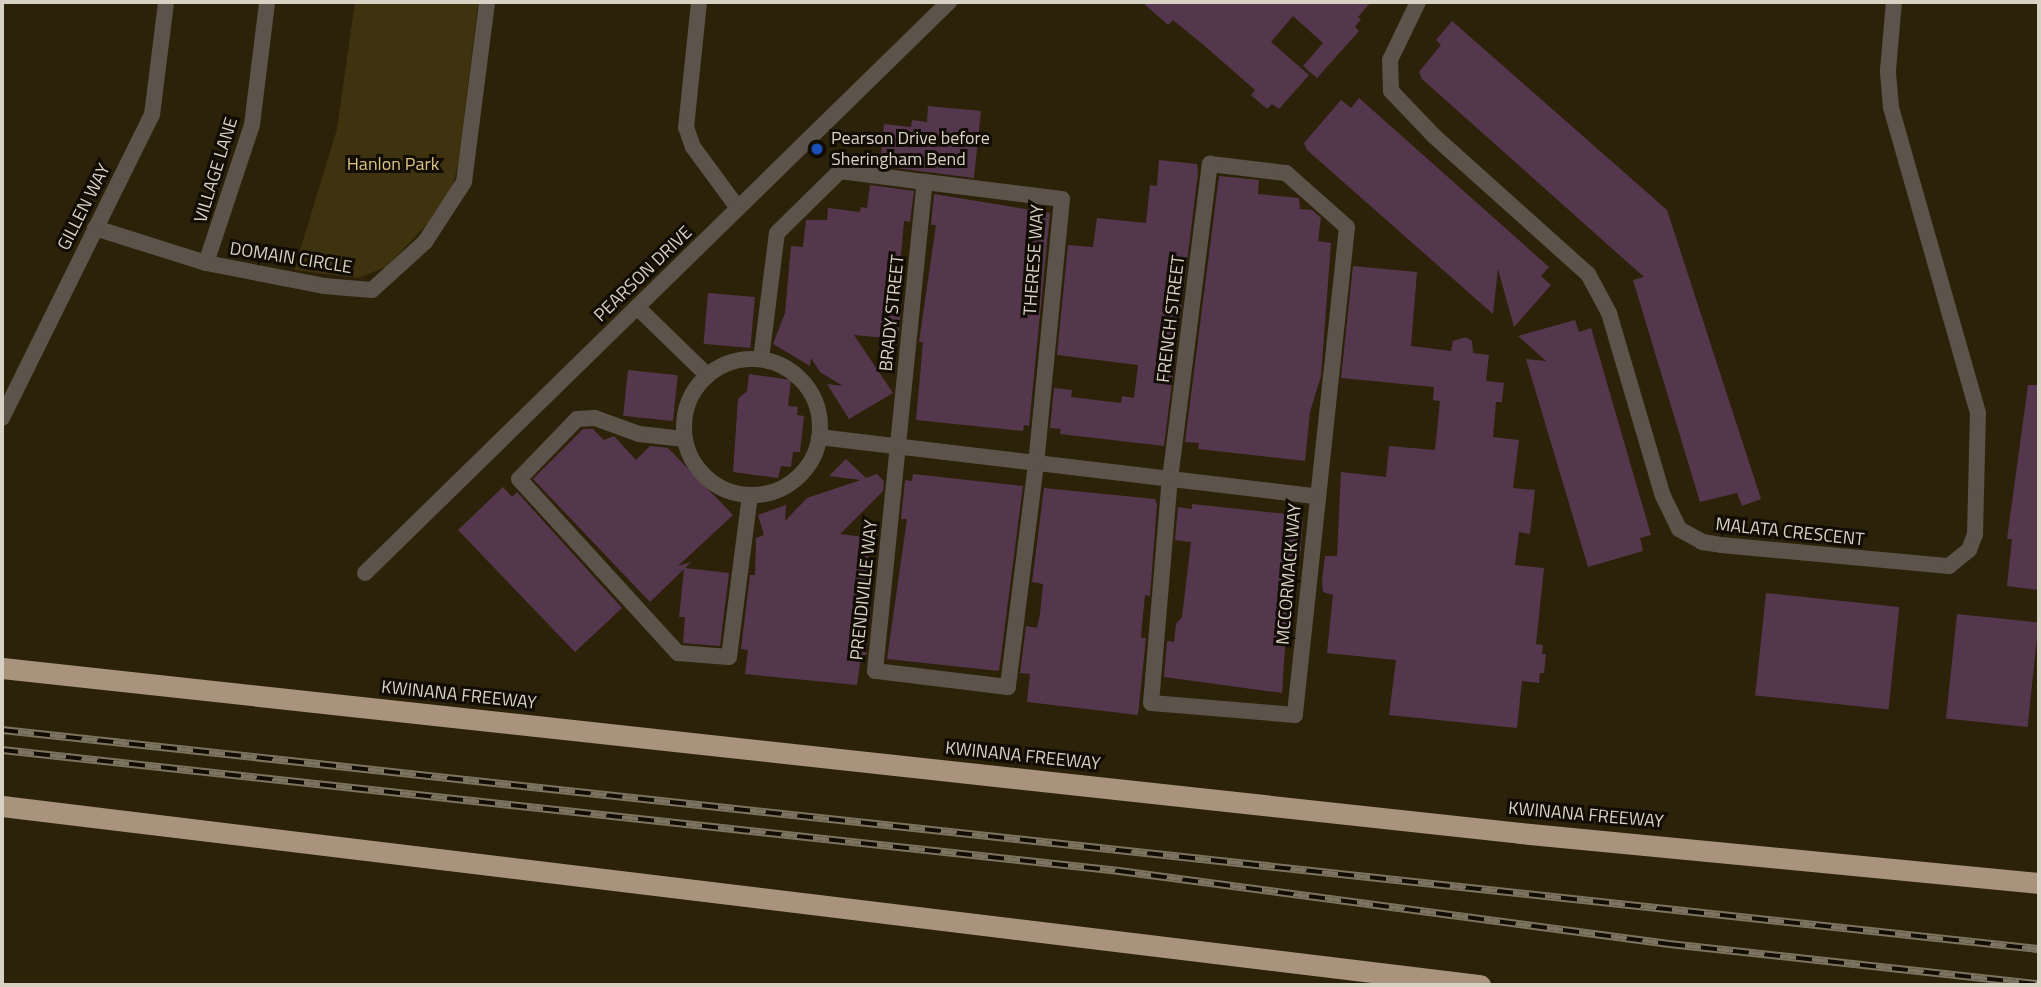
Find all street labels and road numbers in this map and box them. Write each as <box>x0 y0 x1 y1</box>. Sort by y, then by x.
street label: VILLAGE LANE <box>190 115 242 225</box>
street label: GILLEN WAY <box>53 160 115 254</box>
street label: THERESE WAY <box>1019 204 1049 316</box>
street label: PEARSON DRIVE <box>590 222 696 326</box>
street label: DOMAIN CIRCLE <box>228 238 354 278</box>
street label: BRADY STREET <box>875 254 909 372</box>
street label: FRENCH STREET <box>1152 254 1190 384</box>
street label: MCCORMACK WAY <box>1272 502 1306 646</box>
street label: MALATA CRESCENT <box>1714 513 1866 551</box>
street label: PRENDIVILLE WAY <box>846 519 882 661</box>
street label: KWINANA FREEWAY <box>380 676 538 714</box>
street label: KWINANA FREEWAY <box>944 737 1102 775</box>
street label: KWINANA FREEWAY <box>1507 797 1665 833</box>

